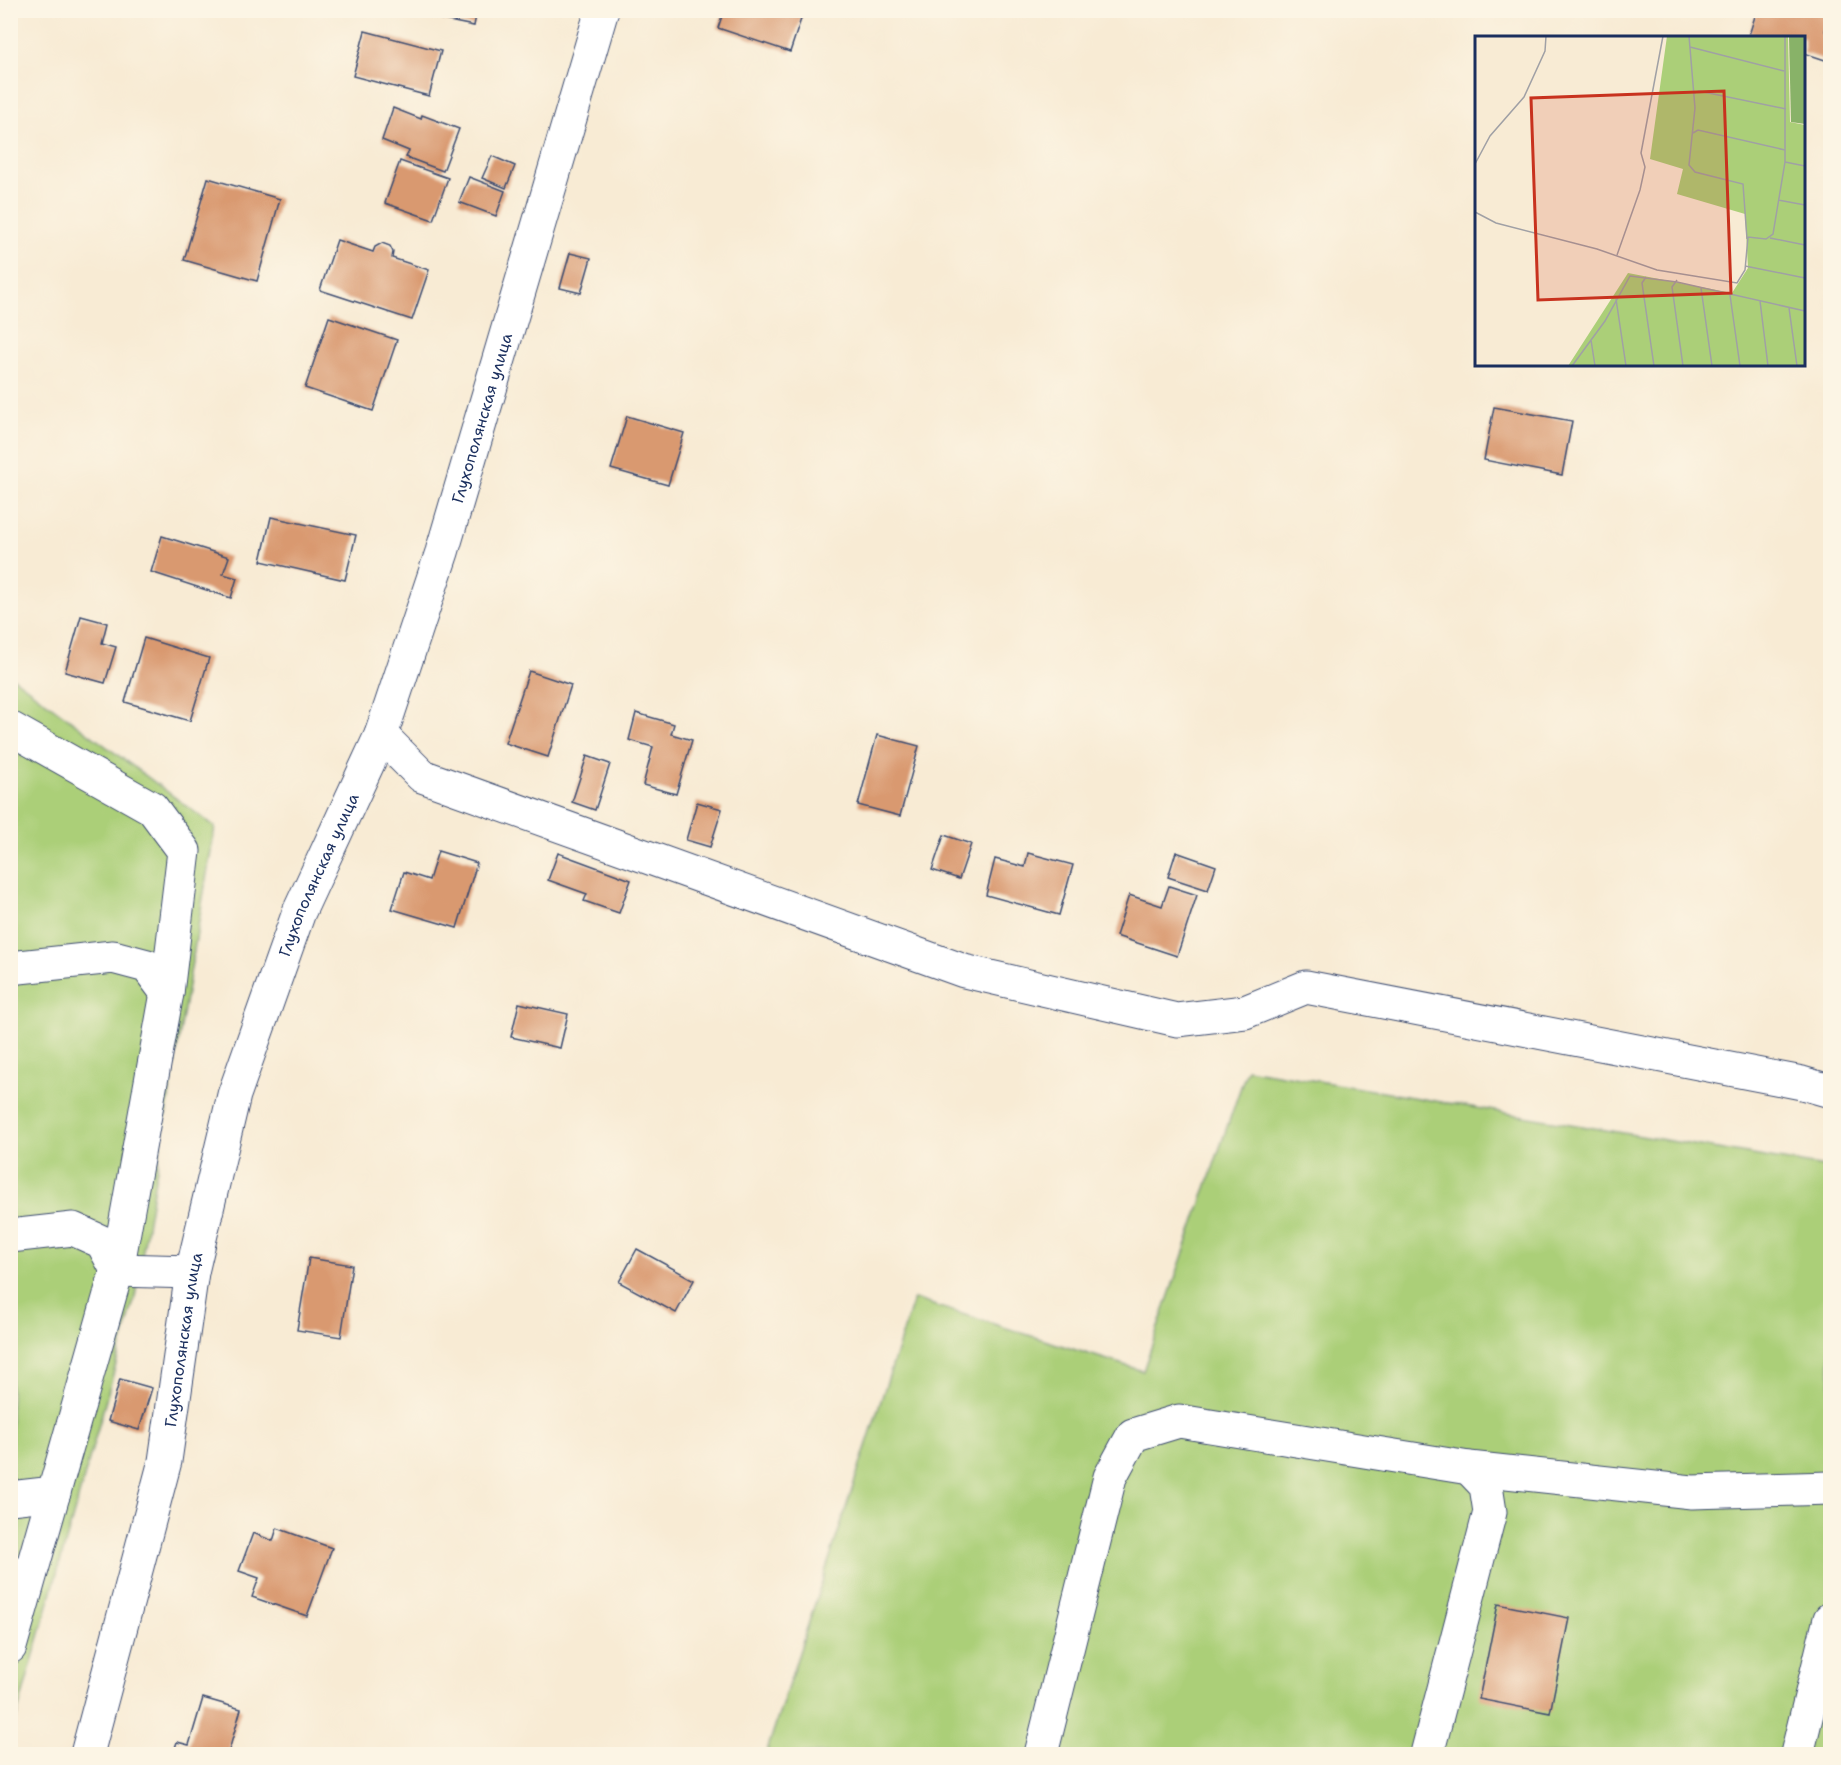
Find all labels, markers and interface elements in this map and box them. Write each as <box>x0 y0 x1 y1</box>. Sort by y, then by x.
inset map <box>1475 36 1805 366</box>
street label: Глухополянская улица <box>447 330 517 506</box>
street label: Глухополянская улица <box>274 790 363 959</box>
street label: Глухополянская улица <box>159 1250 207 1428</box>

